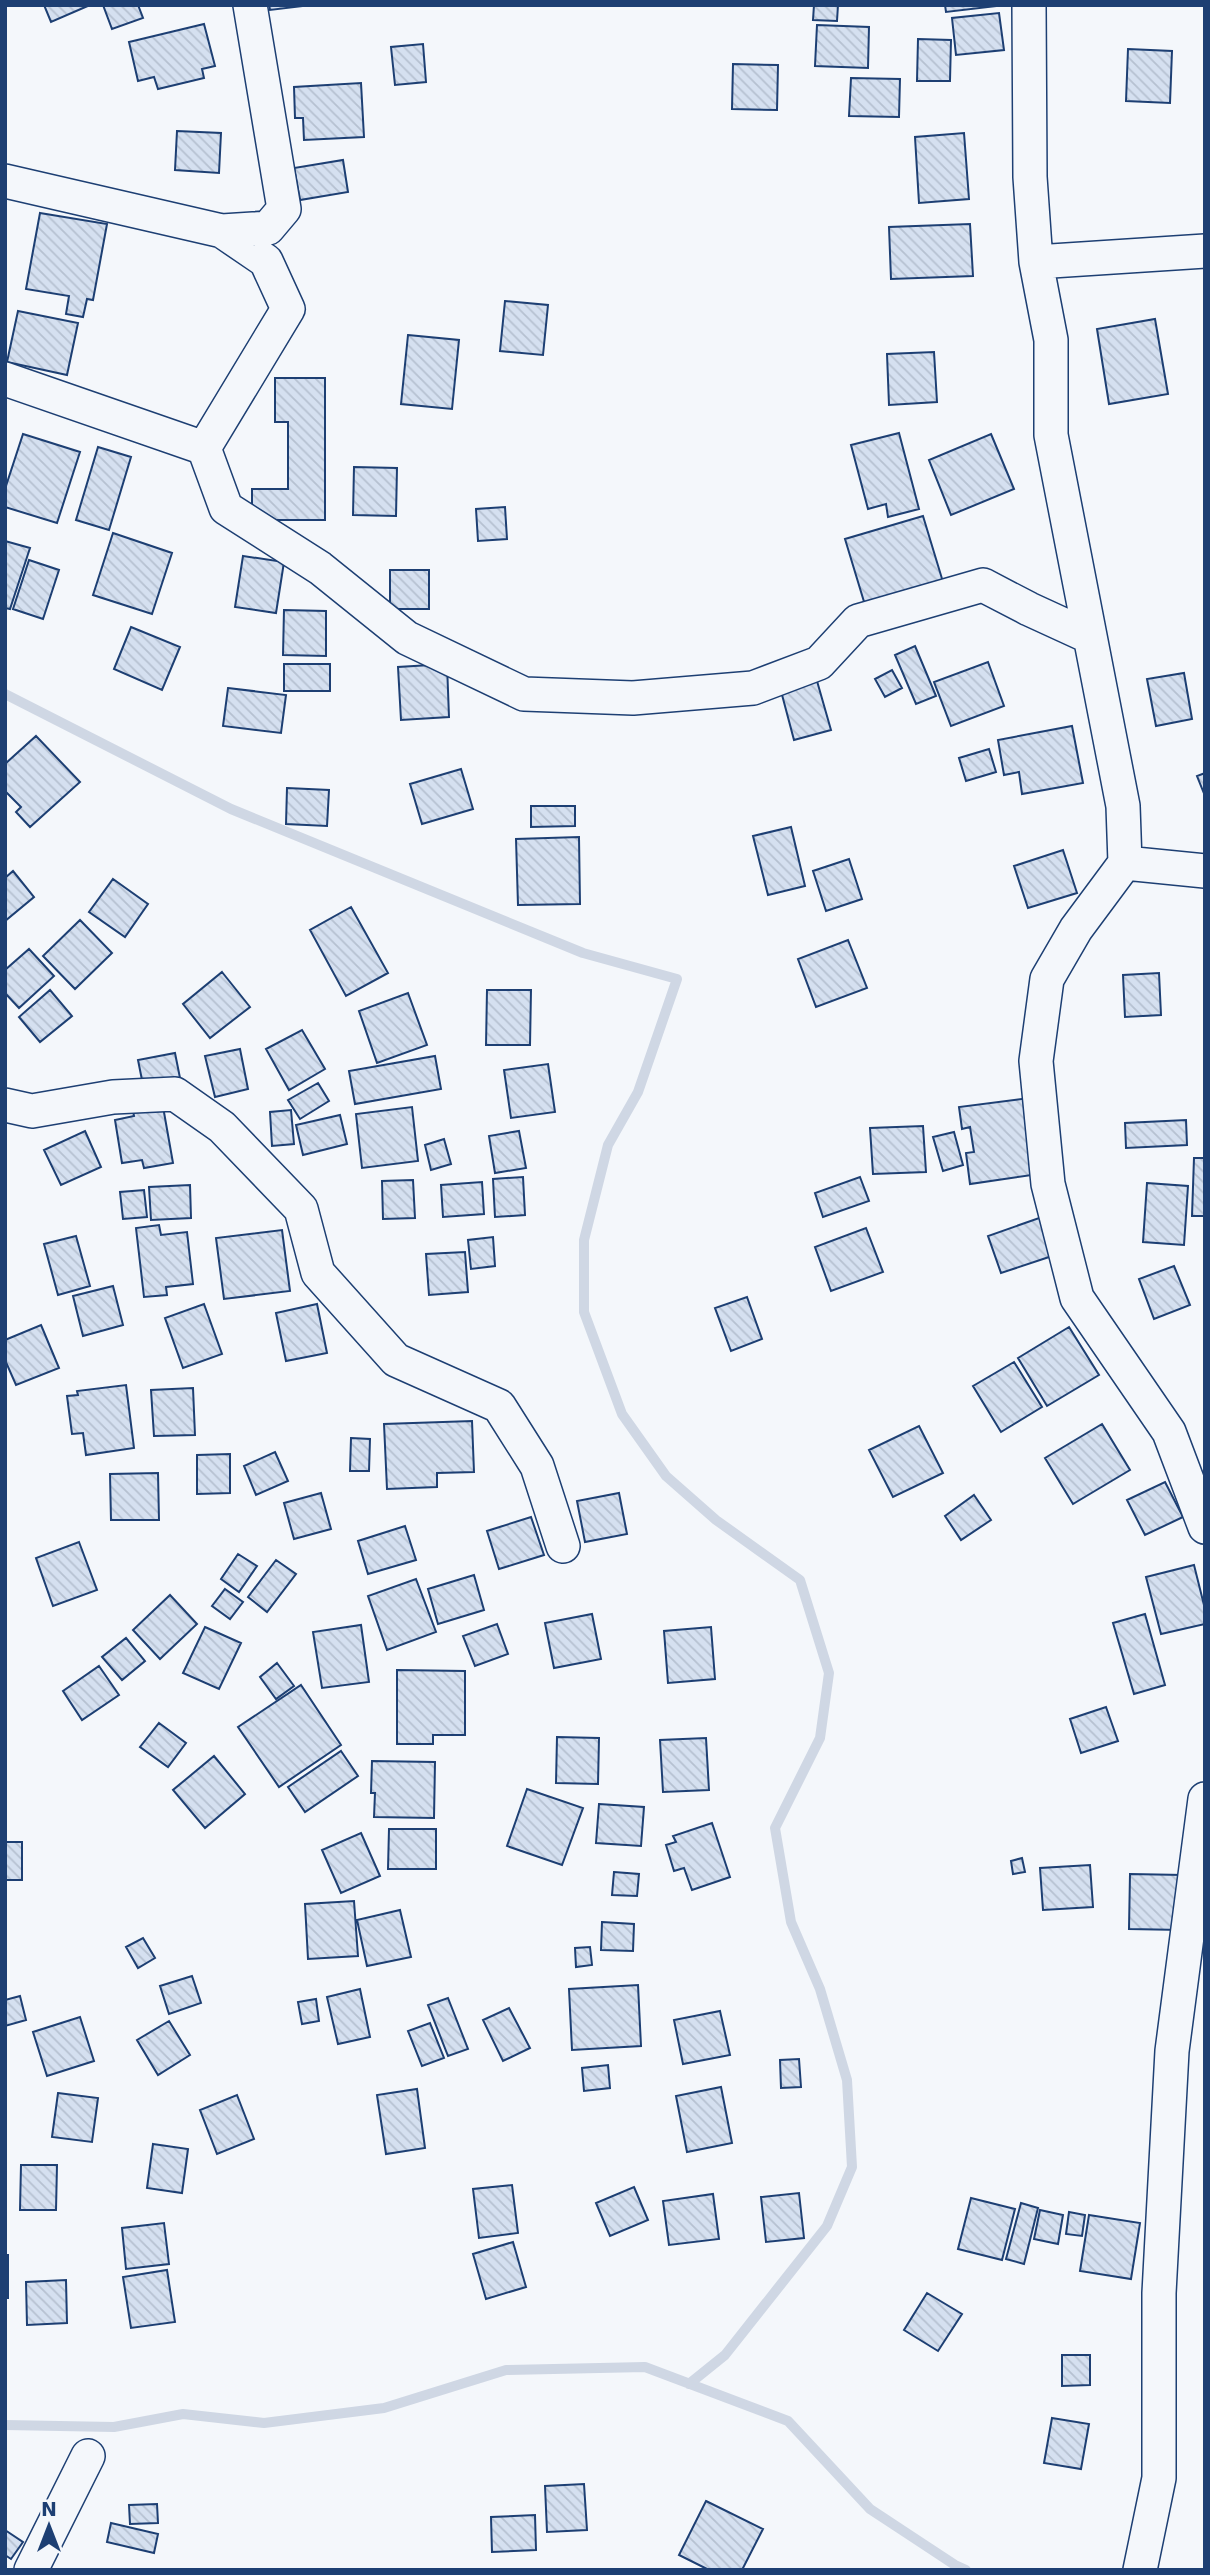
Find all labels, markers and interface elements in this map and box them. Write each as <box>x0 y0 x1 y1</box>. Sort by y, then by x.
north arrow <box>14 2491 84 2561</box>
text: N <box>41 2498 57 2520</box>

